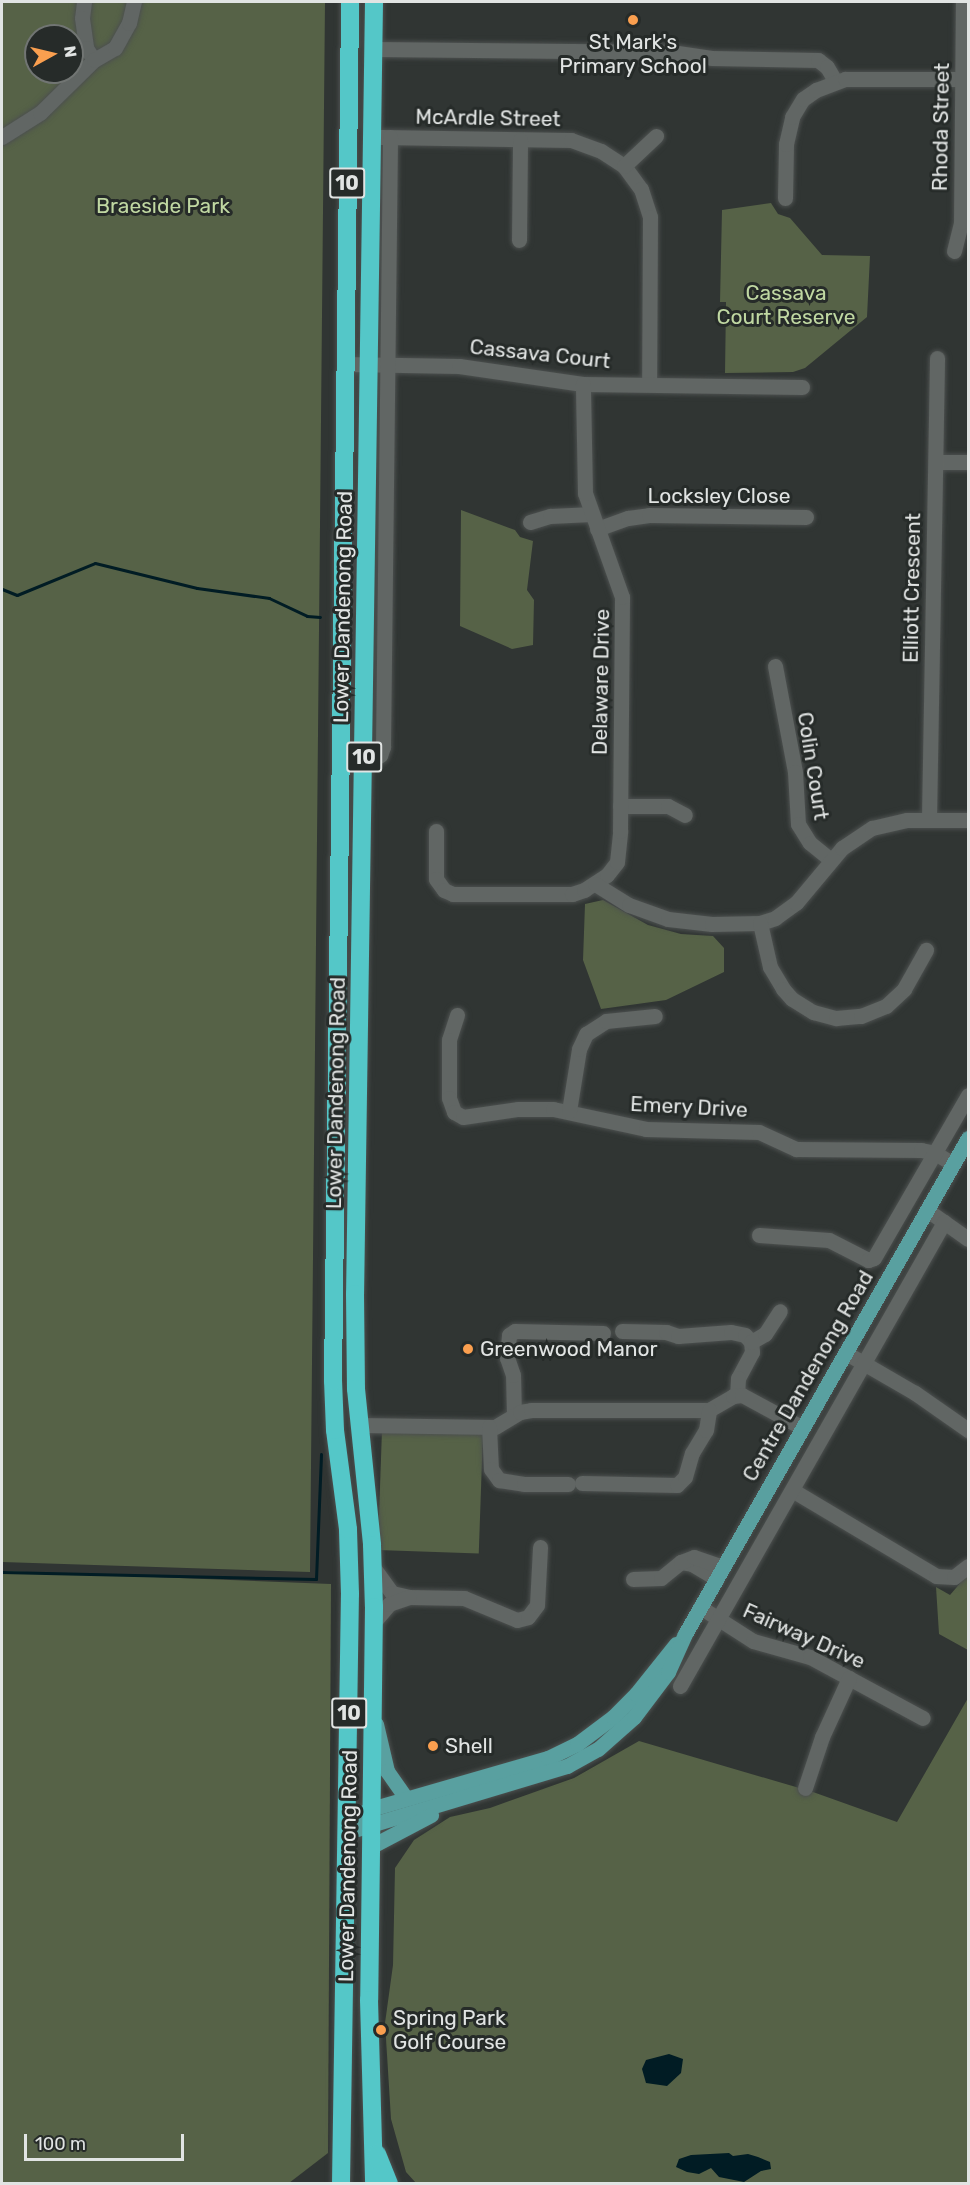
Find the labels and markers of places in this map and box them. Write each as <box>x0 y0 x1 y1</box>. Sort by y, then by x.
marker: St Mark's Primary School <box>626 13 640 27</box>
place label: St Mark's Primary School <box>559 29 707 79</box>
place label: Greenwood Manor <box>480 1336 658 1362</box>
marker: Greenwood Manor <box>461 1342 475 1356</box>
place label: Shell <box>445 1733 493 1759</box>
marker: Shell <box>426 1739 440 1753</box>
place label: Spring Park Golf Course <box>393 2005 507 2055</box>
marker: Spring Park Golf Course <box>374 2023 388 2037</box>

